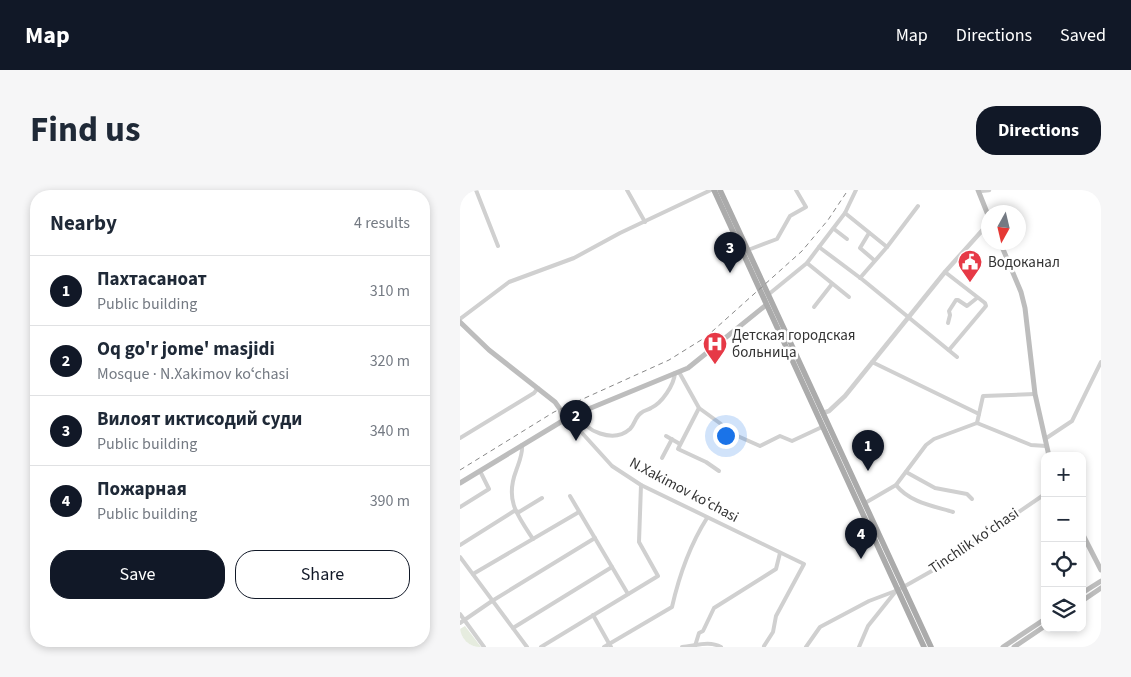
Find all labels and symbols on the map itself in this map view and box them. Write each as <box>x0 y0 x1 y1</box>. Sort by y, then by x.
north arrow <box>981 205 1026 250</box>
pin: 3 <box>714 232 746 273</box>
public building icon: Водоканал <box>957 249 983 283</box>
place label: Водоканал <box>988 252 1060 273</box>
place label: Детская городская больница <box>732 325 856 363</box>
hospital icon: Детская городская больница <box>702 331 728 365</box>
pin: 2 <box>560 400 592 441</box>
your location <box>713 423 739 449</box>
pin: 1 <box>852 430 884 471</box>
street label: N.Xakimov koʻchasi <box>626 452 742 528</box>
street label: Tinchlik kо‘chasi <box>925 503 1023 579</box>
pin: 4 <box>845 518 877 559</box>

